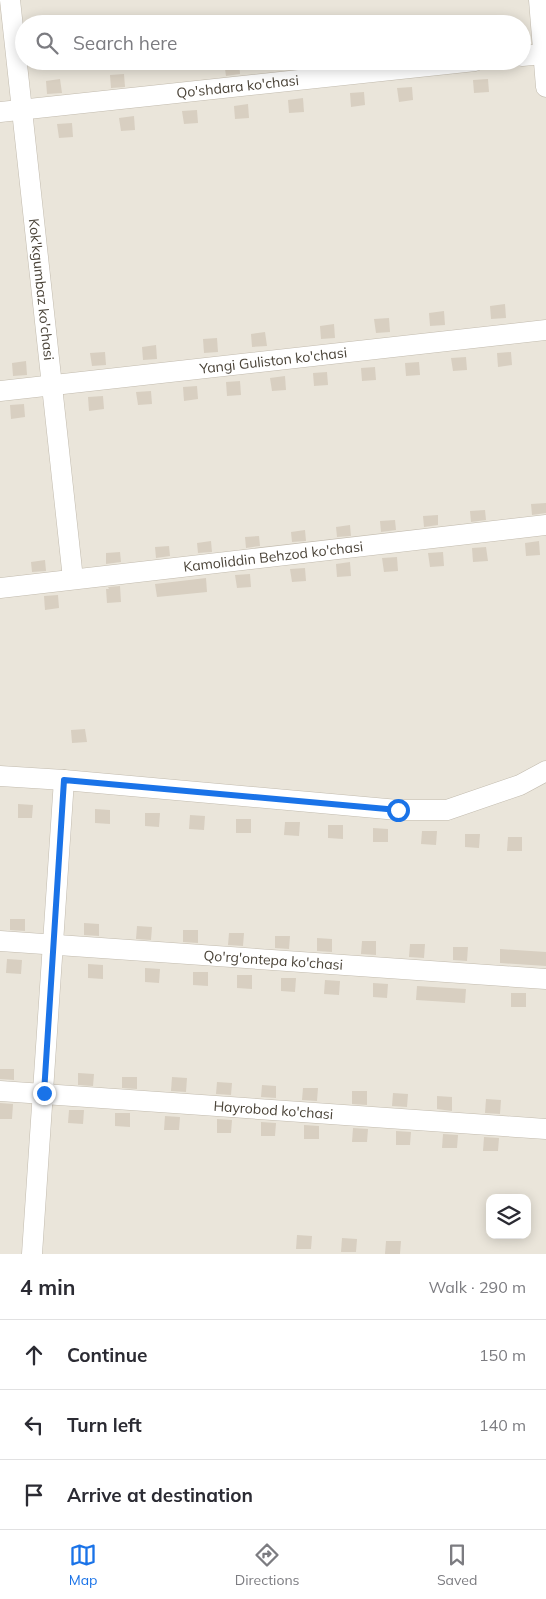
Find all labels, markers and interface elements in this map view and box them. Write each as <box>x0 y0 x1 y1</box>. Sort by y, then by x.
search box <box>15 15 531 70</box>
icon: search <box>33 29 61 57</box>
text: Search here <box>73 31 177 55</box>
street label: Qo'shdara ko'chasi <box>176 71 300 102</box>
street label: Kok'kgumbaz ko'chasi <box>25 217 58 361</box>
street label: Yangi Guliston ko'chasi <box>198 343 348 378</box>
street label: Kamoliddin Behzod ko'chasi <box>182 537 364 576</box>
route start <box>387 799 410 822</box>
street label: Qo'rg'ontepa ko'chasi <box>203 946 344 974</box>
route end <box>33 1082 56 1105</box>
street label: Hayrobod ko'chasi <box>213 1097 334 1123</box>
map controls <box>486 1194 531 1239</box>
button: layers <box>486 1194 531 1239</box>
text: 4 min <box>20 1274 75 1300</box>
text: Walk · 290 m <box>428 1277 526 1297</box>
icon: ahead <box>20 1341 48 1369</box>
text: Continue <box>67 1343 147 1367</box>
text: 150 m <box>479 1345 526 1365</box>
icon: left <box>20 1411 48 1439</box>
text: Turn left <box>67 1413 142 1437</box>
text: 140 m <box>479 1415 526 1435</box>
icon: arrive <box>20 1481 48 1509</box>
text: Arrive at destination <box>67 1483 253 1507</box>
tab: Map <box>69 1541 97 1589</box>
tab: Directions <box>235 1541 300 1589</box>
tab: Saved <box>437 1541 477 1589</box>

